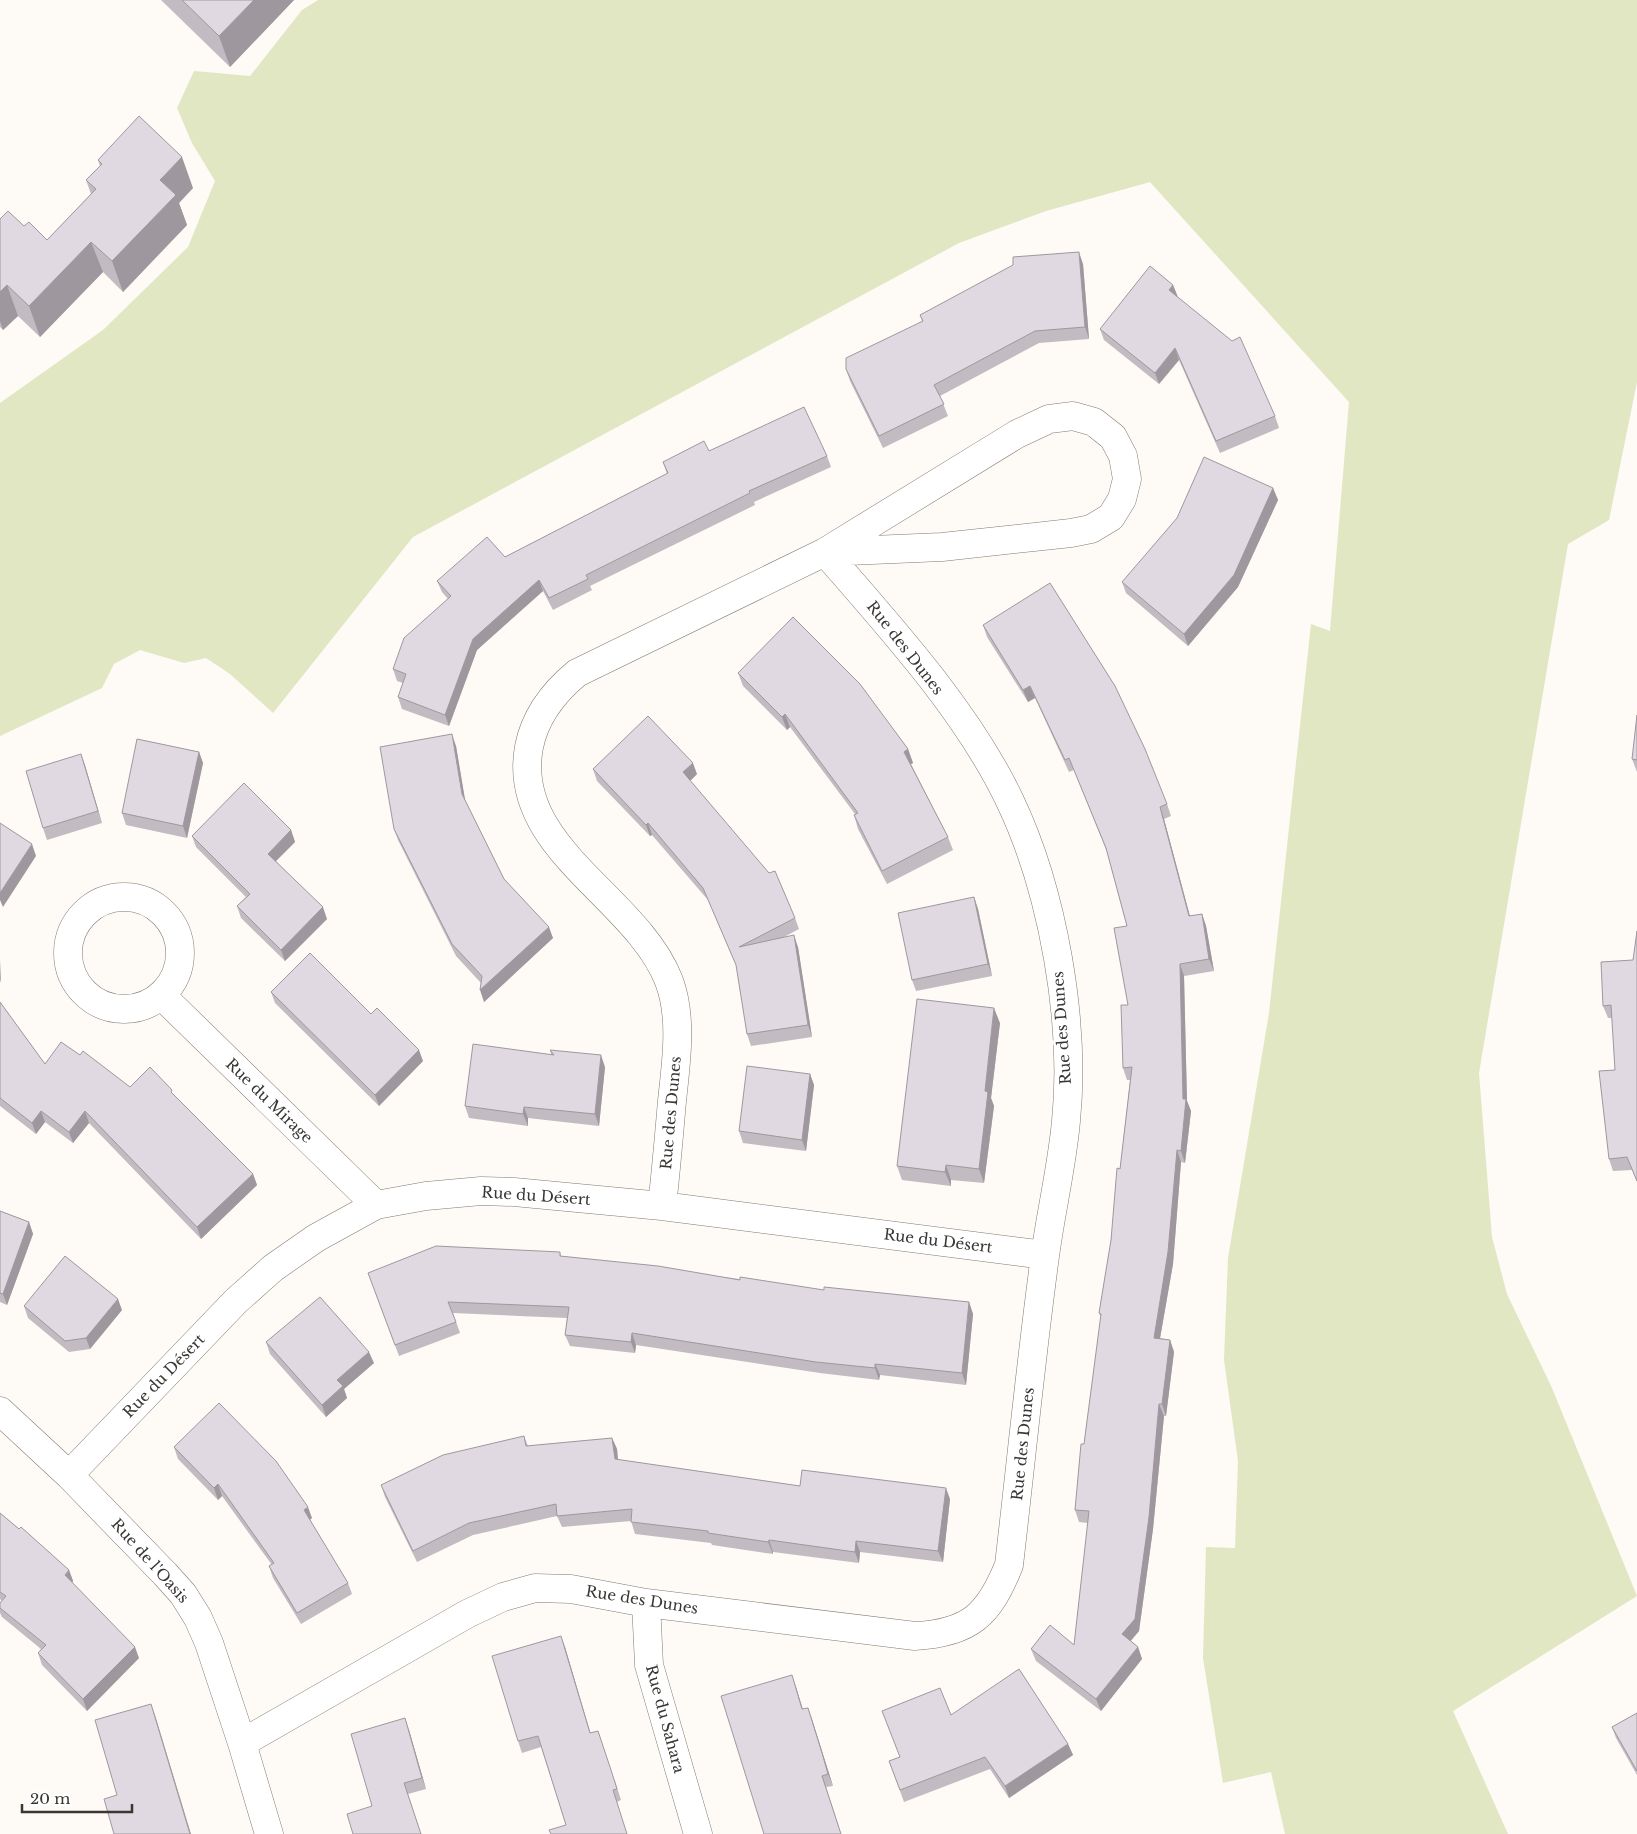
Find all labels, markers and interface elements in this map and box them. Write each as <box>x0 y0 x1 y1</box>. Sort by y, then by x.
street label: Rue des Dunes <box>863 597 948 698</box>
street label: Rue des Dunes <box>1048 970 1075 1085</box>
street label: Rue du Mirage <box>222 1054 317 1147</box>
street label: Rue des Dunes <box>656 1055 685 1170</box>
street label: Rue du Désert <box>481 1182 592 1209</box>
street label: Rue du Désert <box>883 1224 994 1257</box>
street label: Rue du Désert <box>119 1329 209 1422</box>
street label: Rue des Dunes <box>1007 1386 1038 1501</box>
street label: Rue de l'Oasis <box>108 1515 193 1607</box>
street label: Rue des Dunes <box>584 1581 700 1618</box>
street label: Rue du Sahara <box>642 1663 689 1776</box>
scale bar <box>22 1782 132 1814</box>
text: 20 m <box>30 1789 70 1808</box>

